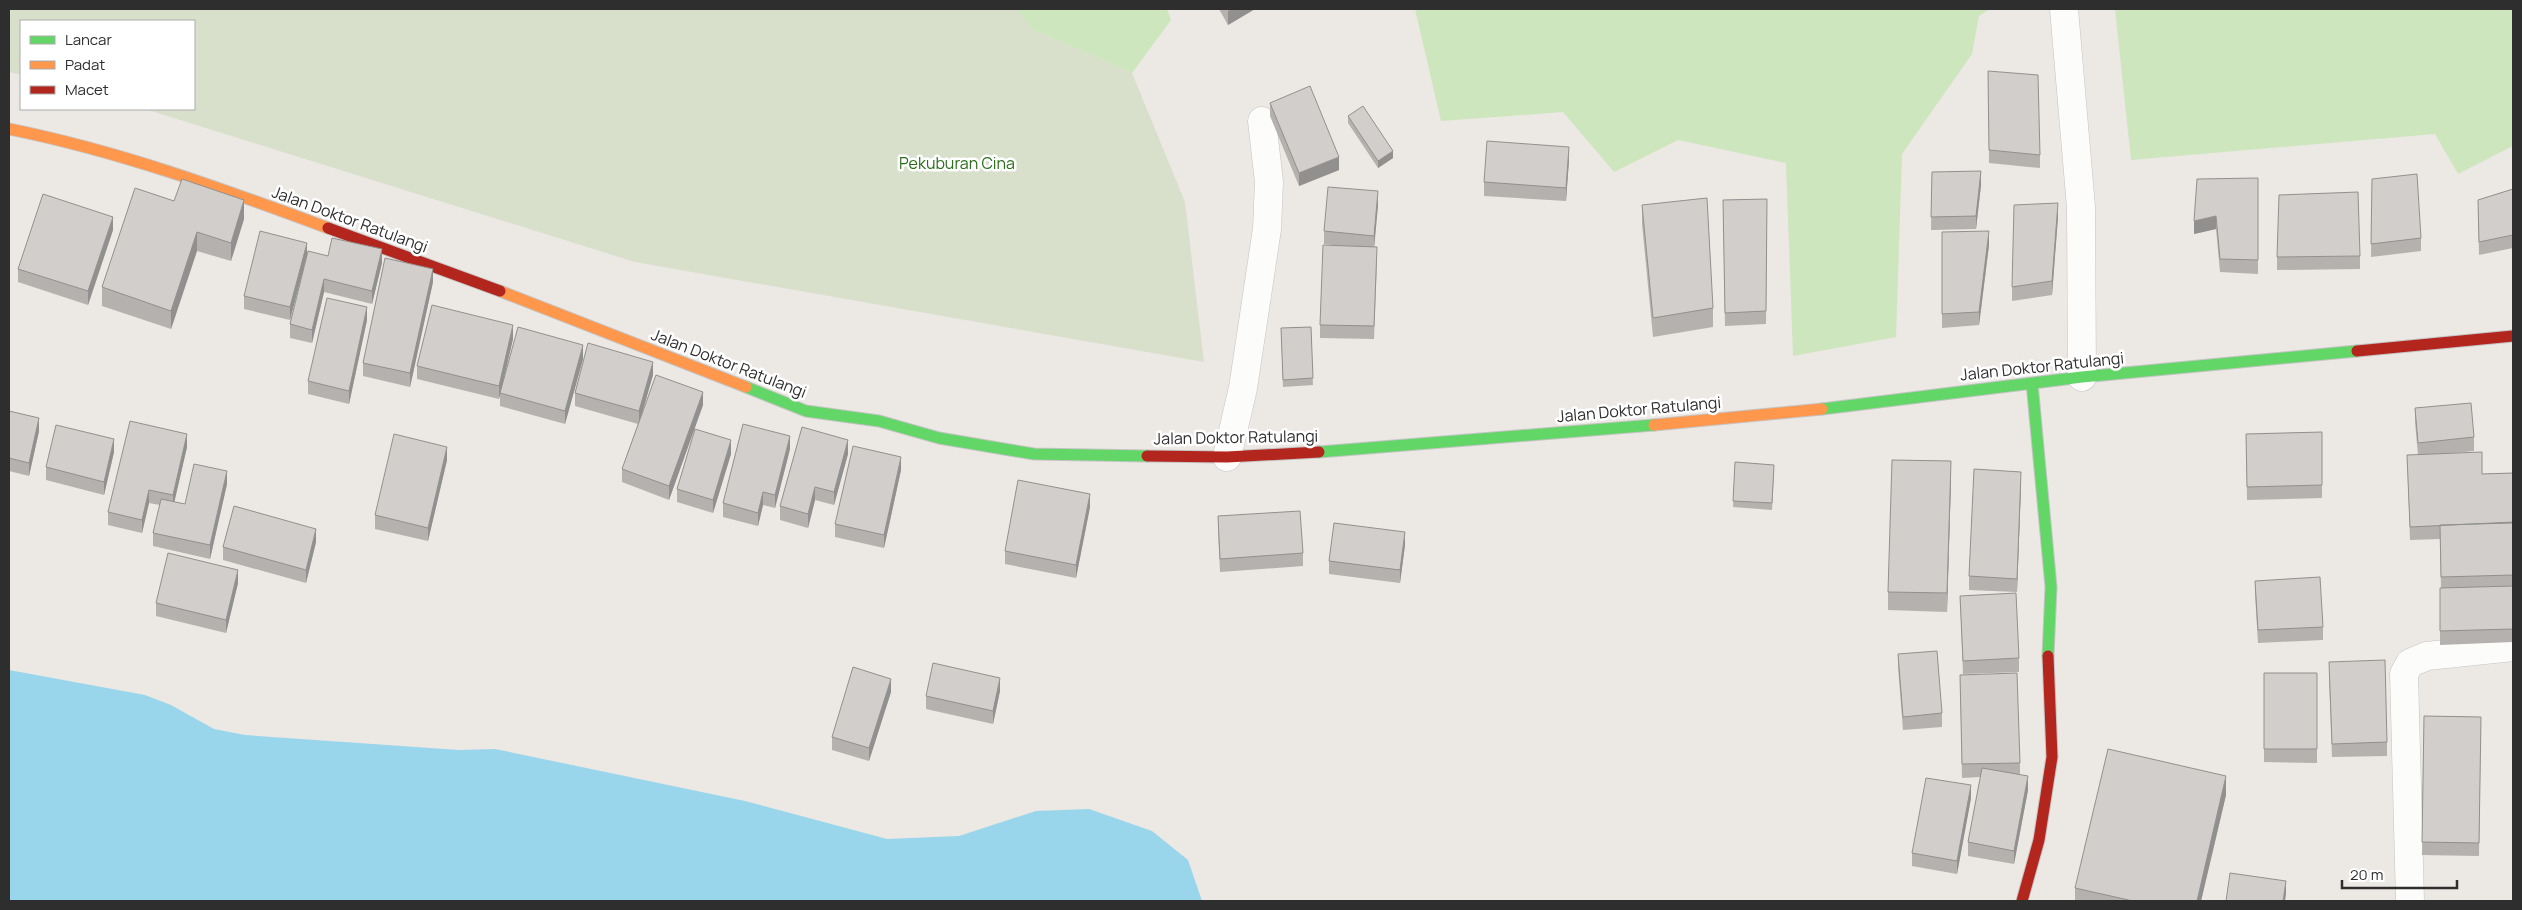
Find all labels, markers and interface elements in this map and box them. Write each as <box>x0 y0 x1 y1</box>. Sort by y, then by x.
legend <box>20 20 195 110</box>
text: Lancar <box>65 29 112 50</box>
text: Padat <box>65 54 105 75</box>
text: Macet <box>65 79 109 100</box>
park label: Pekuburan Cina <box>899 152 1015 174</box>
street label: Jalan Doktor Ratulangi <box>269 181 431 257</box>
street label: Jalan Doktor Ratulangi <box>648 323 810 403</box>
street label: Jalan Doktor Ratulangi <box>1959 346 2125 386</box>
street label: Jalan Doktor Ratulangi <box>1556 391 1722 427</box>
street label: Jalan Doktor Ratulangi <box>1154 425 1318 449</box>
scale bar <box>2342 858 2457 890</box>
text: 20 m <box>2350 864 2383 885</box>

